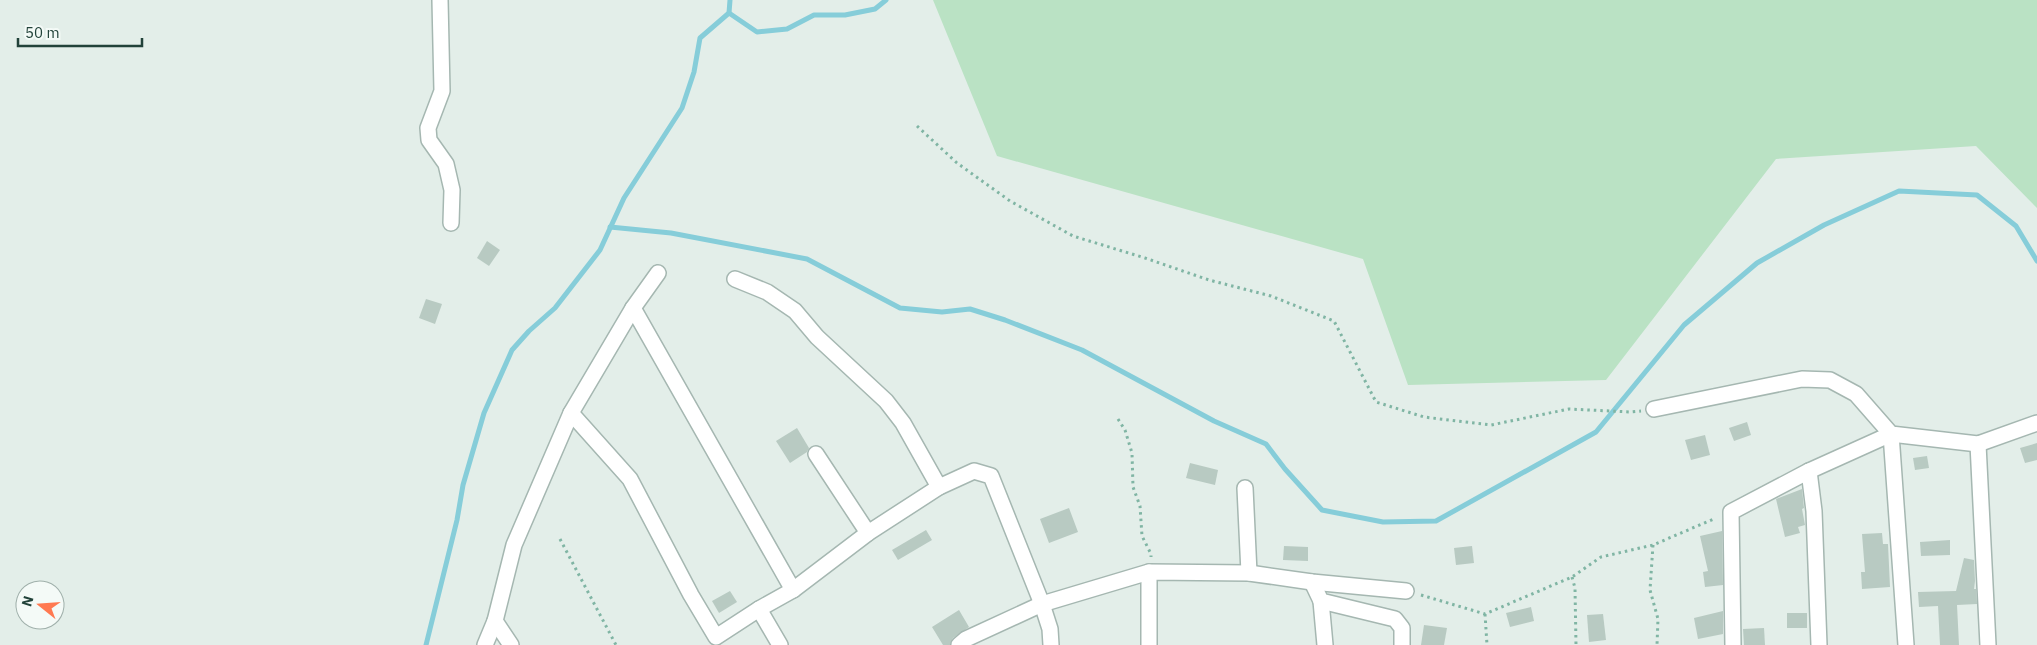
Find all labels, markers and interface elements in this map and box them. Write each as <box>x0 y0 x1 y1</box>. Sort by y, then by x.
scale bar <box>18 15 141 47</box>
text: 50 m <box>25 23 60 42</box>
north arrow <box>15 580 65 630</box>
text: N <box>17 594 38 609</box>

